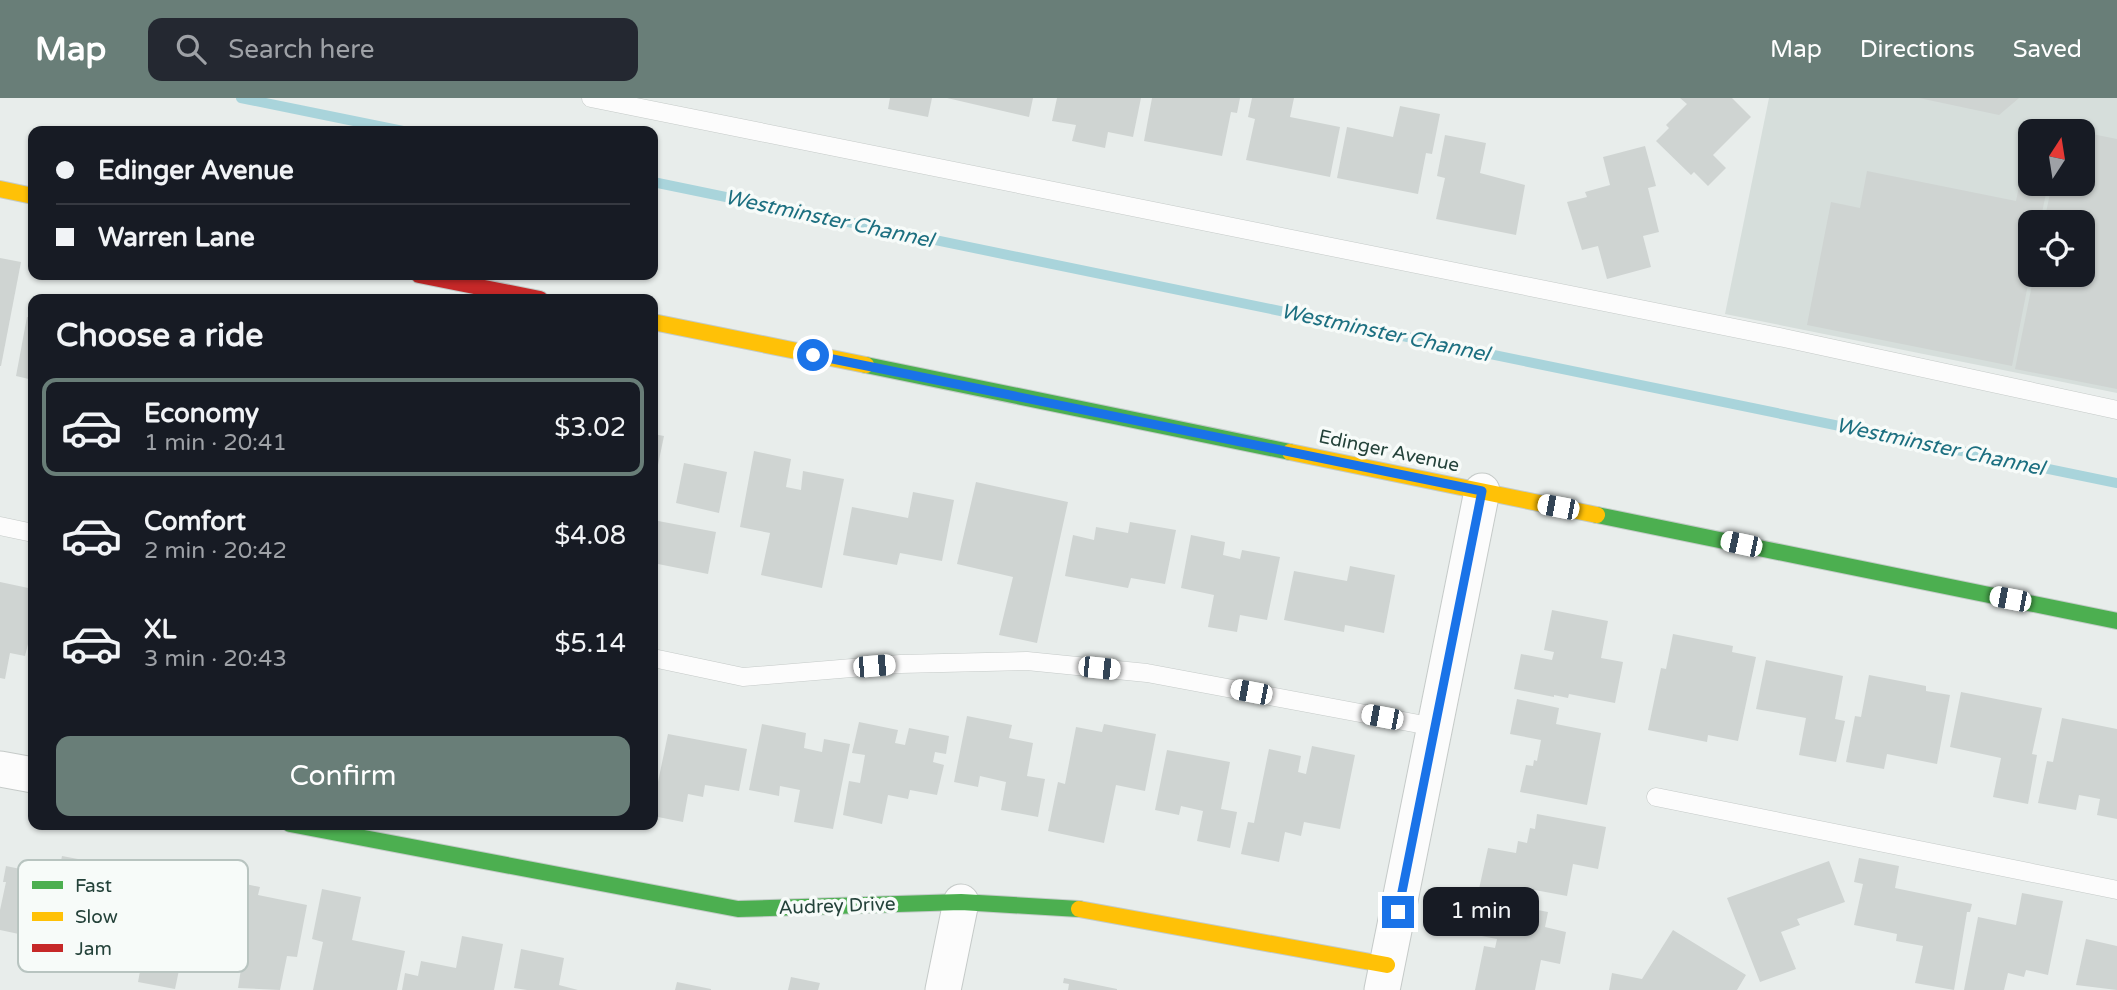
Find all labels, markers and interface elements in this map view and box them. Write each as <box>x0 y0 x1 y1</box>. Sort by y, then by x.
search box <box>148 18 638 81</box>
text: Map <box>35 30 106 69</box>
icon: search <box>172 30 210 68</box>
text: Search here <box>228 34 374 65</box>
text: Map <box>1770 35 1822 64</box>
text: Directions <box>1860 35 1975 64</box>
text: Saved <box>2013 35 2082 64</box>
north arrow <box>2018 119 2095 196</box>
map controls <box>2018 119 2095 287</box>
text: Edinger Avenue <box>98 155 294 186</box>
water label: Westminster Channel <box>722 185 938 254</box>
button: locate <box>2018 210 2095 287</box>
text: Warren Lane <box>98 222 255 253</box>
water label: Westminster Channel <box>1278 299 1494 368</box>
text: Choose a ride <box>56 317 263 355</box>
route start <box>797 339 829 371</box>
icon: car <box>60 396 123 459</box>
text: Economy <box>144 398 259 429</box>
text: $3.02 <box>554 412 626 443</box>
water label: Westminster Channel <box>1833 413 2049 482</box>
street label: Edinger Avenue <box>1317 425 1461 477</box>
text: 1 min · 20:41 <box>144 429 287 457</box>
car <box>1536 493 1581 521</box>
icon: car <box>60 504 123 567</box>
text: Comfort <box>144 506 246 537</box>
text: $4.08 <box>554 520 626 551</box>
car <box>1719 529 1764 559</box>
text: 2 min · 20:42 <box>144 537 287 565</box>
car <box>1988 585 2033 613</box>
icon: car <box>60 612 123 675</box>
text: XL <box>144 614 176 645</box>
text: $5.14 <box>554 628 626 659</box>
text: 3 min · 20:43 <box>144 645 287 673</box>
car <box>853 654 896 678</box>
car <box>1078 655 1121 681</box>
car <box>1229 678 1274 706</box>
car <box>1360 703 1405 731</box>
button: Confirm <box>56 736 630 816</box>
legend <box>18 860 248 972</box>
text: Fast <box>75 875 112 897</box>
callout: 1 min <box>1422 888 1538 936</box>
street label: Audrey Drive <box>778 893 896 919</box>
route end <box>1382 896 1414 928</box>
text: 1 min <box>1450 897 1512 925</box>
text: Slow <box>75 906 118 928</box>
text: Jam <box>75 938 112 960</box>

